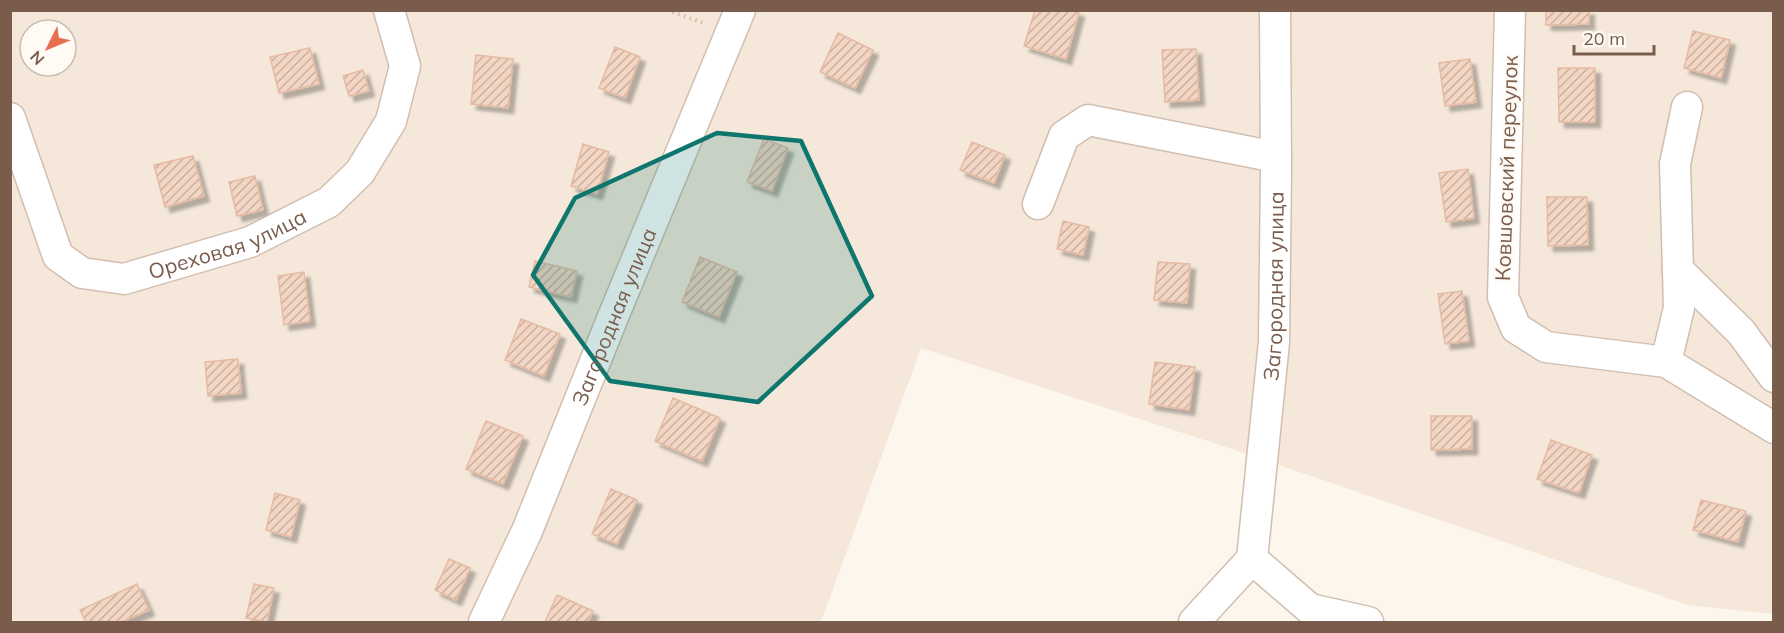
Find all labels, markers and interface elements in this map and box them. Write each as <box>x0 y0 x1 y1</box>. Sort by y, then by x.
north arrow <box>18 18 78 78</box>
scale bar <box>1574 18 1654 56</box>
text: 20 m <box>1583 27 1625 50</box>
text: N <box>26 47 48 69</box>
street label: Ковшовский переулок <box>1489 54 1523 281</box>
street label: Загородная улица <box>1257 191 1289 382</box>
street label: Ореховая улица <box>145 203 310 284</box>
street label: Загородная улица <box>566 224 662 409</box>

